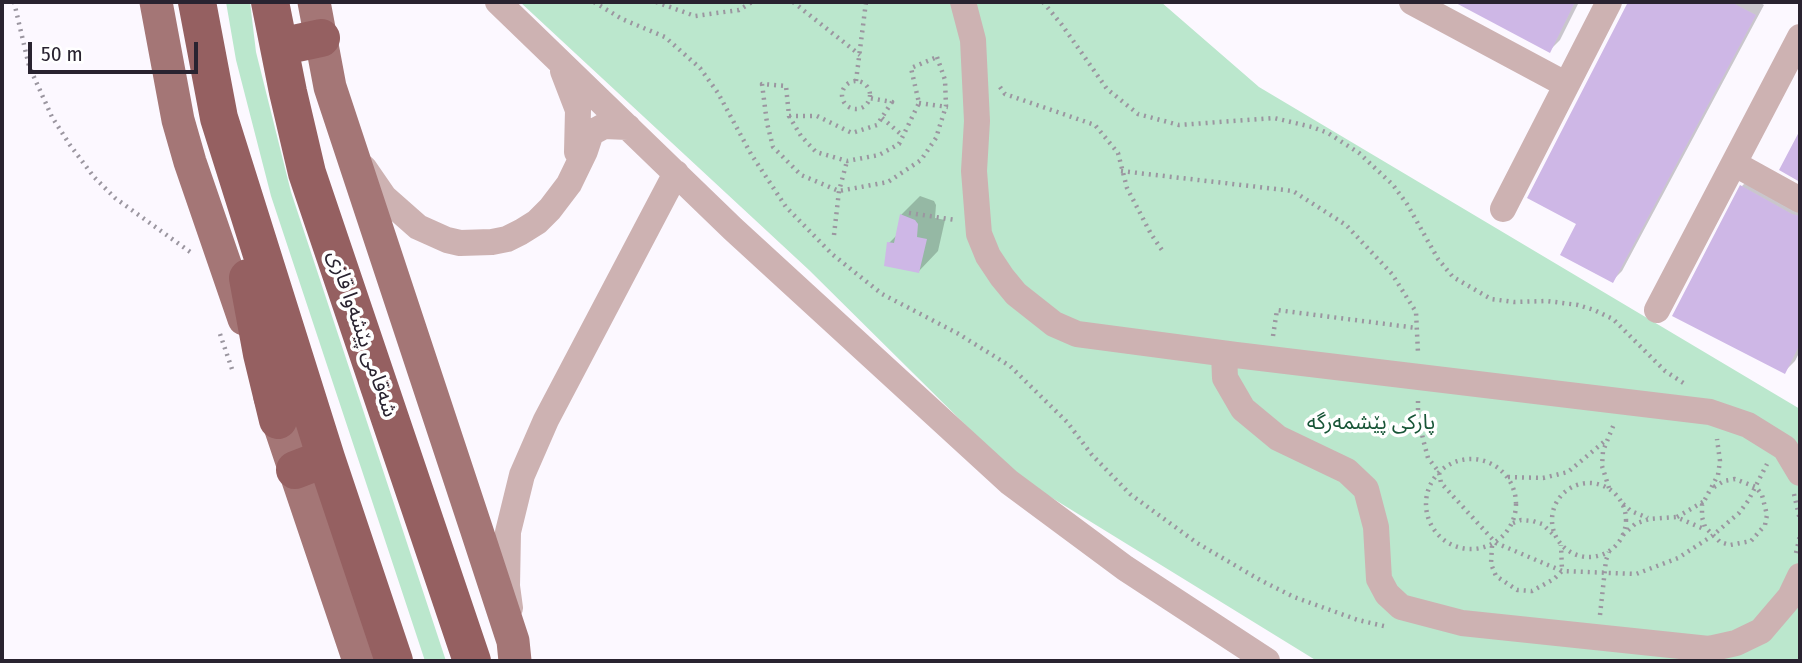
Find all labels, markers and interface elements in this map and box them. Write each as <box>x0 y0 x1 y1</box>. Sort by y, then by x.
scale bar <box>32 28 201 72</box>
text: 50 m <box>41 41 83 67</box>
street label: شەقامی پێشەوا قازی <box>322 248 402 420</box>
park label: پارکی پێشمەرگە <box>1307 410 1435 436</box>

